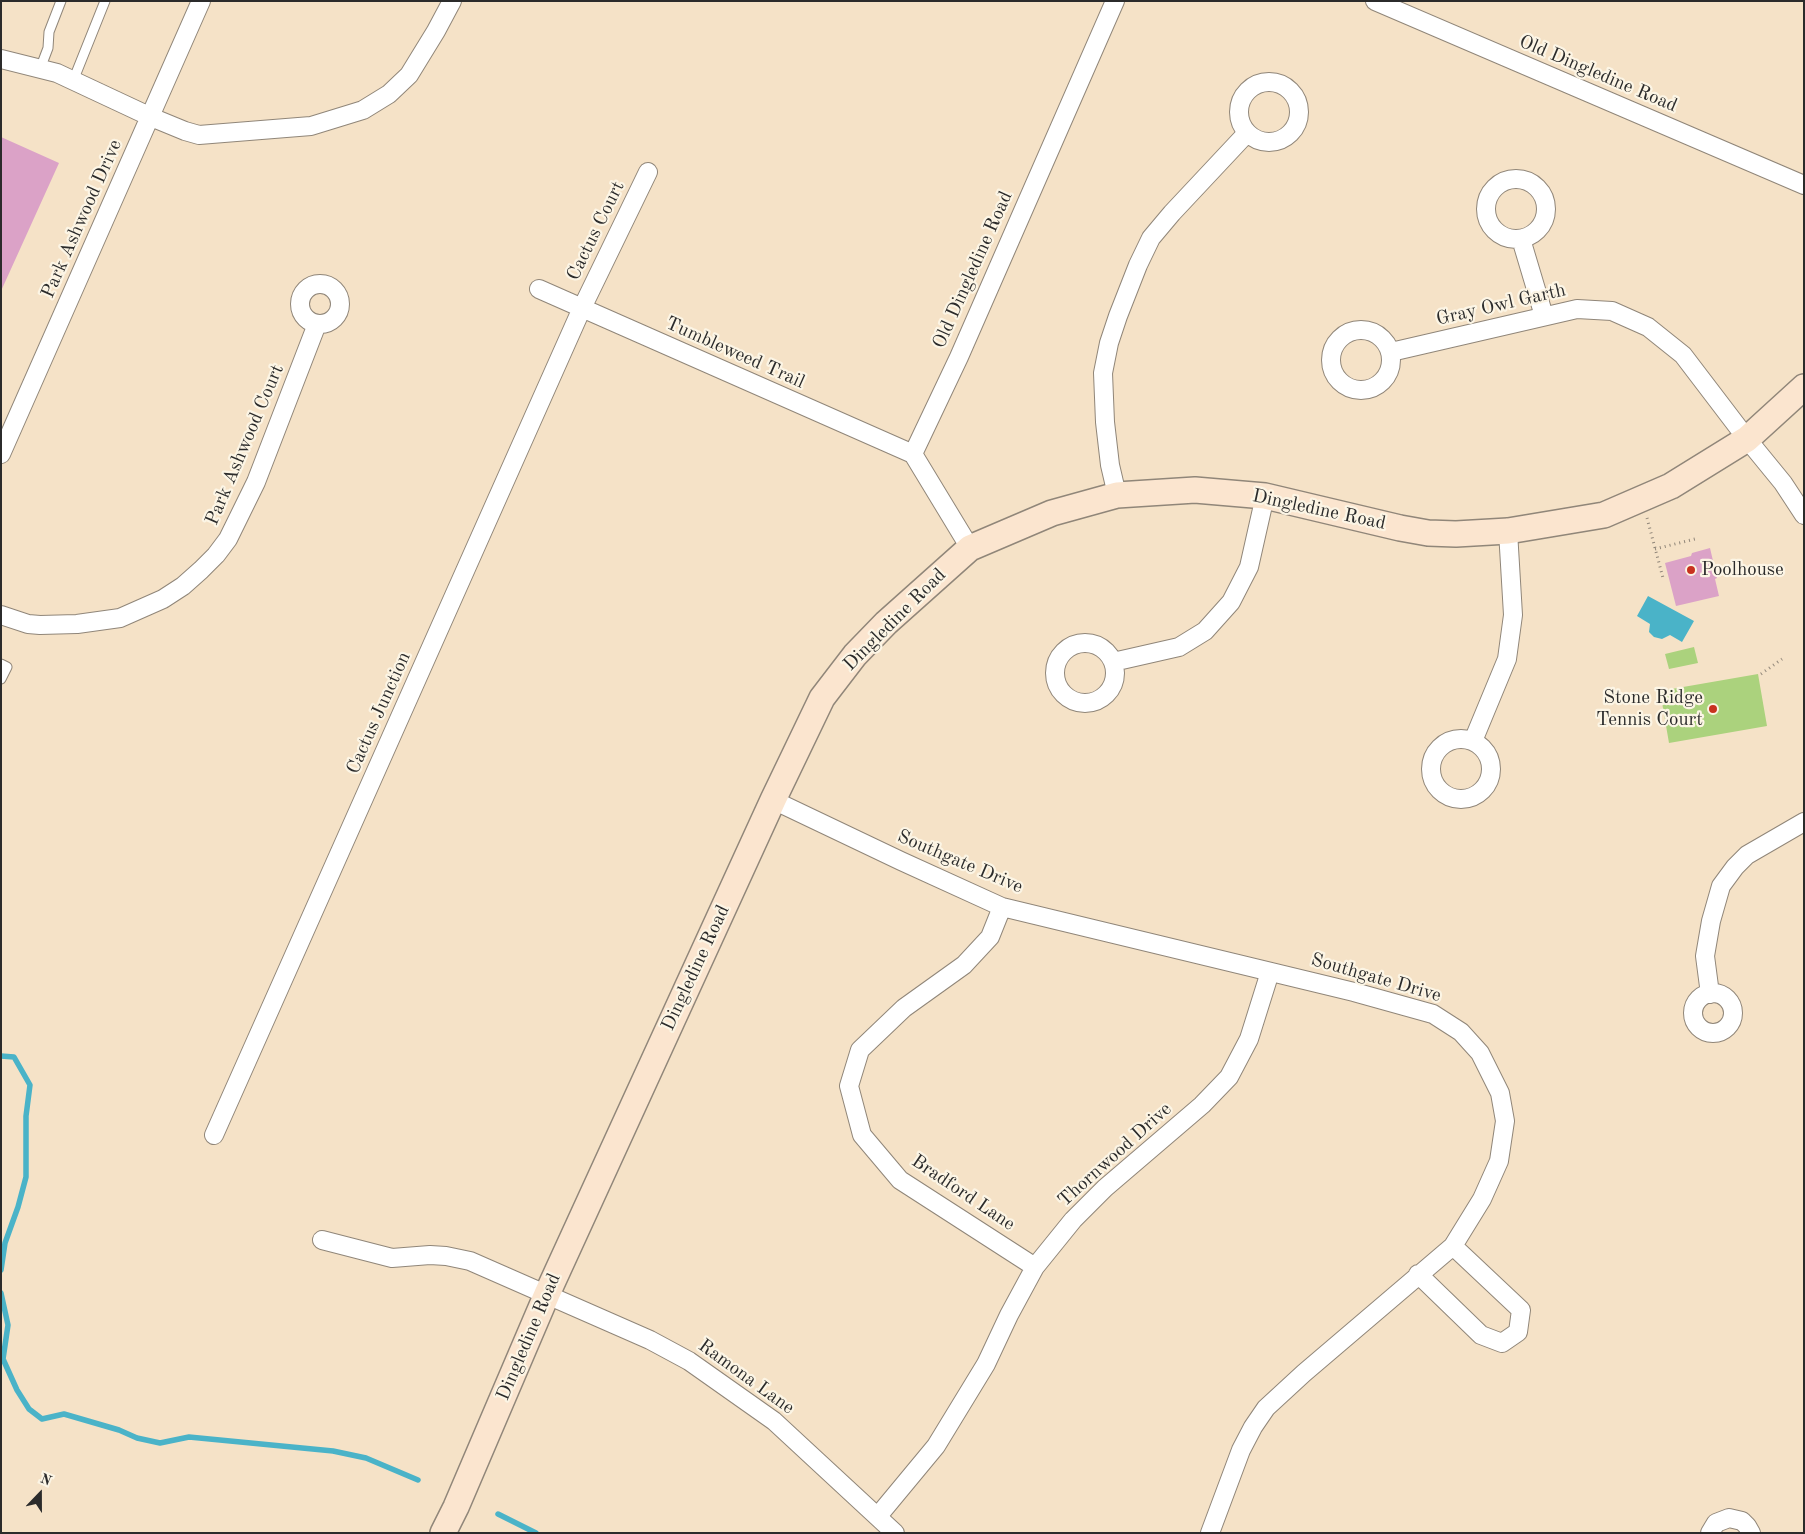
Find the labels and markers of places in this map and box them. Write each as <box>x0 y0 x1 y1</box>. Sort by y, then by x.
place label: Poolhouse <box>1701 559 1784 581</box>
marker: Poolhouse <box>1685 564 1697 576</box>
place label: Stone Ridge Tennis Court <box>1596 687 1703 731</box>
marker: Stone Ridge Tennis Court <box>1707 703 1719 715</box>

